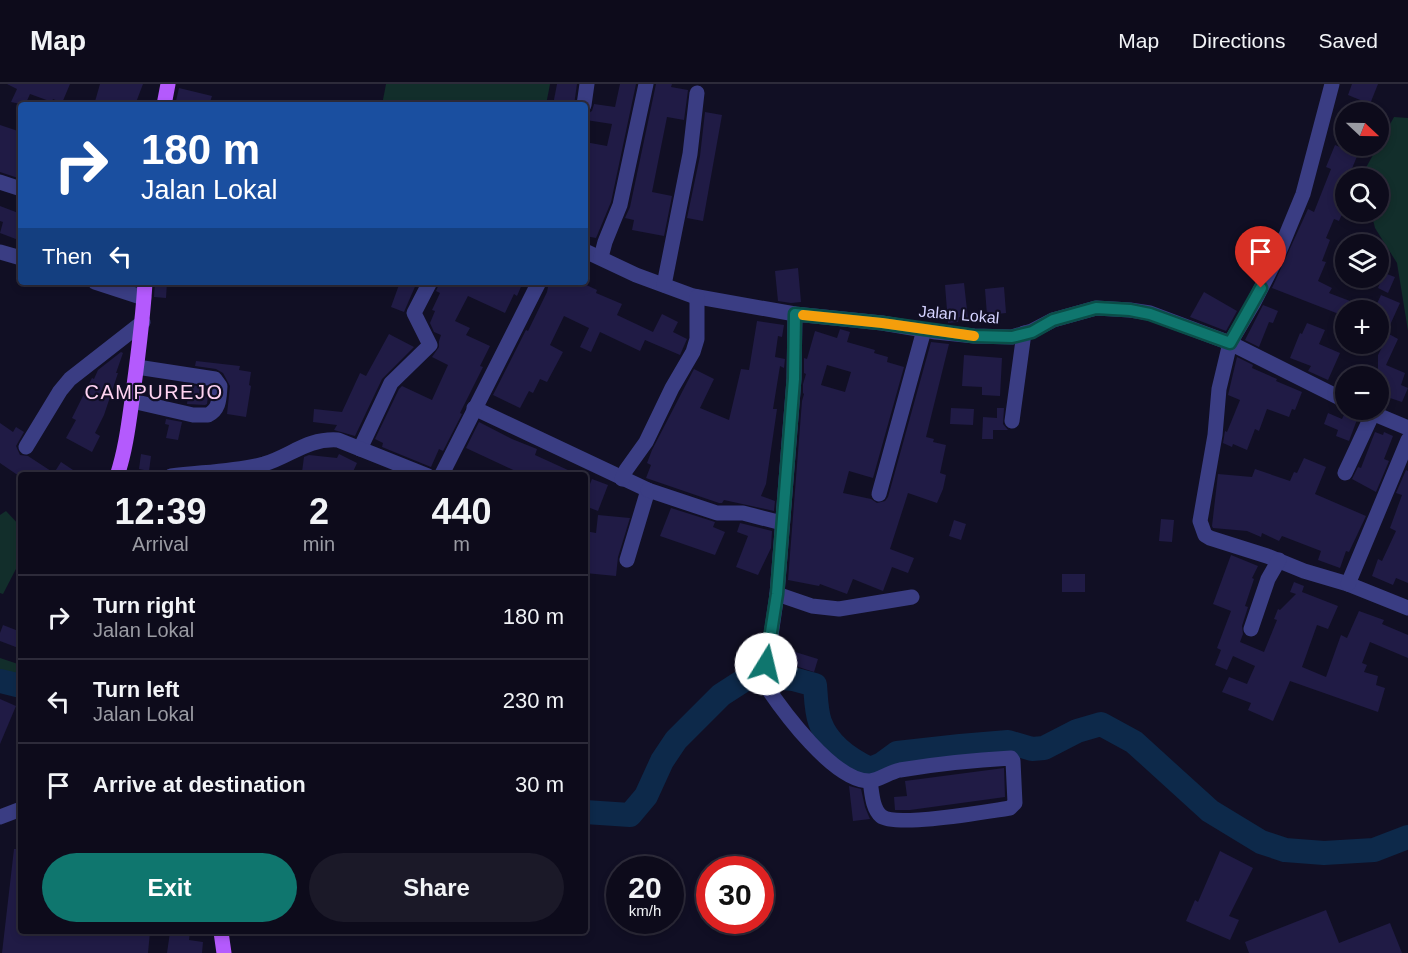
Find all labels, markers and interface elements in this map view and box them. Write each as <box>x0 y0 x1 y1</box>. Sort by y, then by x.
text: Map <box>30 25 86 56</box>
text: Map <box>1118 29 1159 52</box>
text: Directions <box>1192 29 1285 52</box>
text: Saved <box>1318 29 1378 52</box>
north arrow <box>1335 102 1389 156</box>
map controls <box>1335 102 1389 420</box>
icon: right <box>42 126 120 204</box>
text: 180 m <box>141 126 260 173</box>
button: search <box>1335 168 1389 222</box>
text: Jalan Lokal <box>141 175 278 205</box>
pin <box>1235 226 1286 288</box>
button: layers <box>1335 234 1389 288</box>
icon: arrive <box>1244 235 1277 268</box>
icon: left <box>104 240 137 273</box>
text: Then <box>42 244 92 269</box>
button: + <box>1335 300 1389 354</box>
street label: Jalan Lokal <box>918 303 1000 326</box>
button: − <box>1335 366 1389 420</box>
district label: CAMPUREJO <box>84 381 224 403</box>
text: 12:39 <box>114 491 206 532</box>
text: 2 <box>309 491 329 532</box>
text: 440 <box>431 491 492 532</box>
text: Arrival <box>132 533 189 555</box>
text: min <box>303 533 335 555</box>
text: m <box>453 533 470 555</box>
text: Turn right <box>93 593 195 618</box>
icon: right <box>42 601 75 634</box>
text: 180 m <box>503 604 564 629</box>
text: Jalan Lokal <box>93 619 194 641</box>
position arrow <box>734 632 798 696</box>
text: Turn left <box>93 677 179 702</box>
icon: left <box>42 685 75 718</box>
text: 230 m <box>503 688 564 713</box>
text: Jalan Lokal <box>93 703 194 725</box>
icon: arrive <box>42 769 75 802</box>
text: Arrive at destination <box>93 772 306 797</box>
text: 30 m <box>515 772 564 797</box>
button: Exit <box>42 853 297 922</box>
button: Share <box>309 853 564 922</box>
speed limit sign: 30 <box>696 856 774 934</box>
text: 20 <box>628 871 662 904</box>
text: km/h <box>629 902 661 919</box>

